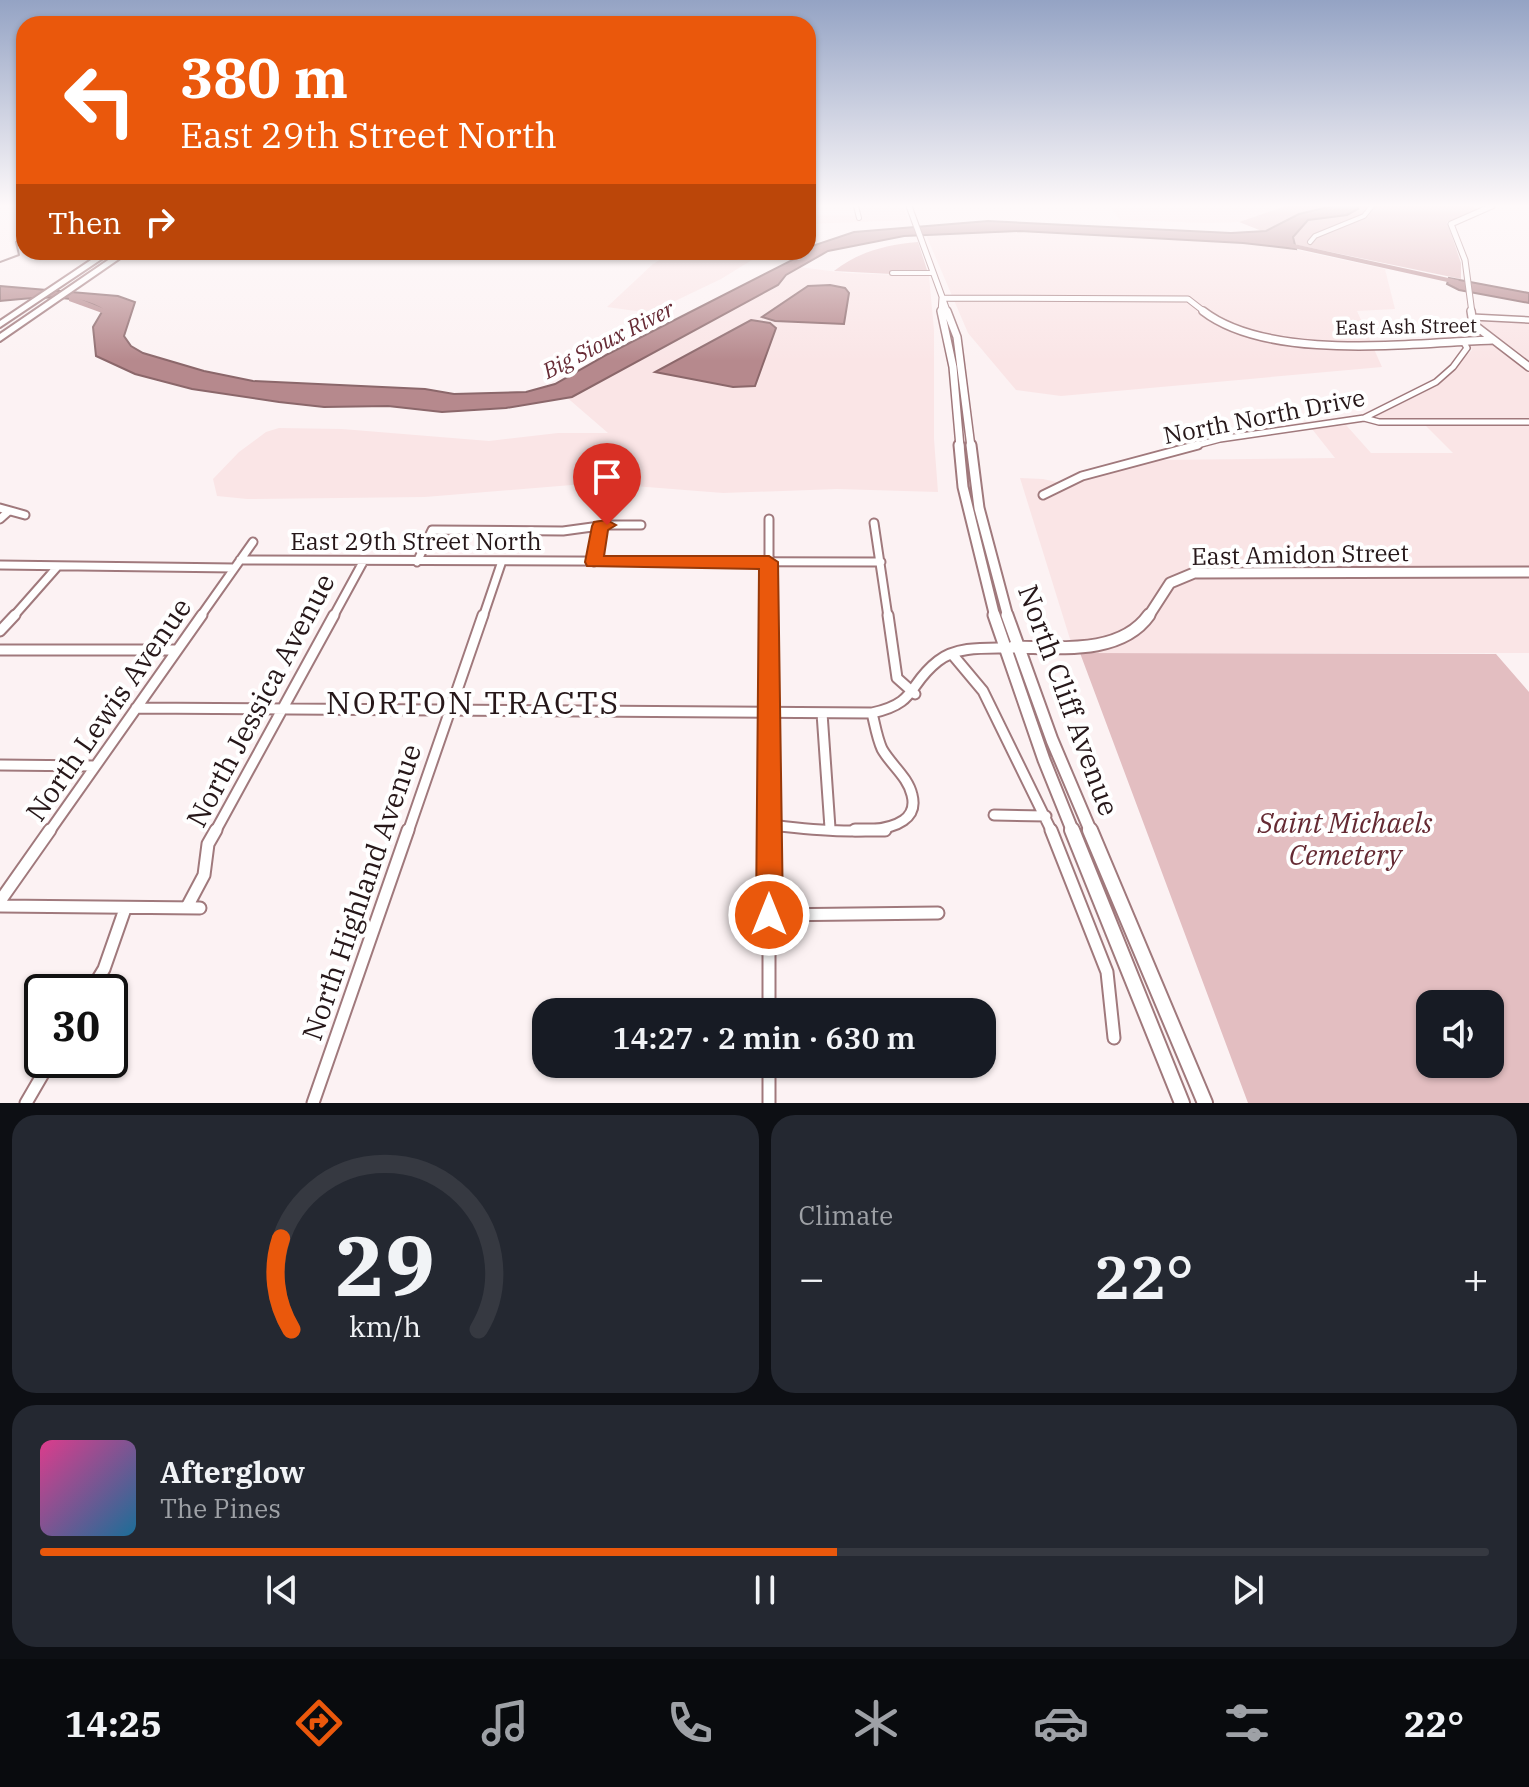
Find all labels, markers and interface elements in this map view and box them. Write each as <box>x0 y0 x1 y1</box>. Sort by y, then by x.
text: 380 m <box>180 41 348 113</box>
icon: left <box>48 48 152 152</box>
text: East 29th Street North <box>180 111 557 158</box>
icon: right <box>138 200 182 244</box>
text: Then <box>48 203 122 242</box>
water label: Big Sioux River <box>536 293 680 385</box>
street label: East Ash Street <box>1335 311 1477 341</box>
street label: North North Drive <box>1161 381 1367 451</box>
pin <box>573 443 641 525</box>
icon: arrive <box>585 455 629 499</box>
street label: East 29th Street North <box>290 525 542 557</box>
street label: East Amidon Street <box>1191 536 1409 572</box>
street label: North Jessica Avenue <box>177 567 343 833</box>
street label: North Cliff Avenue <box>1010 579 1128 821</box>
street label: North Lewis Avenue <box>17 590 199 828</box>
district label: NORTON TRACTS <box>326 681 620 723</box>
street label: North Highland Avenue <box>293 739 429 1045</box>
park label: Saint Michaels Cemetery <box>1257 804 1433 873</box>
position arrow <box>727 873 811 957</box>
speed limit sign: 30 <box>24 974 128 1078</box>
map controls <box>1416 990 1504 1078</box>
button: sound <box>1416 990 1504 1078</box>
text: 14:27 · 2 min · 630 m <box>613 1018 915 1057</box>
text: Climate <box>799 1198 893 1232</box>
text: 29 <box>335 1211 435 1319</box>
text: 22° <box>1094 1237 1194 1316</box>
text: − <box>799 1249 825 1306</box>
text: + <box>1463 1249 1489 1306</box>
text: km/h <box>349 1308 421 1345</box>
text: Afterglow <box>160 1452 305 1491</box>
text: The Pines <box>160 1491 281 1525</box>
icon: previous <box>260 1568 304 1612</box>
icon: pause <box>743 1568 787 1612</box>
icon: next <box>1226 1568 1270 1612</box>
icon: directions <box>291 1695 347 1751</box>
icon: music <box>477 1695 533 1751</box>
icon: phone <box>662 1695 718 1751</box>
icon: climate <box>848 1695 904 1751</box>
icon: car <box>1033 1695 1089 1751</box>
icon: filters <box>1219 1695 1275 1751</box>
text: 14:25 <box>65 1700 162 1747</box>
text: 22° <box>1404 1700 1464 1747</box>

